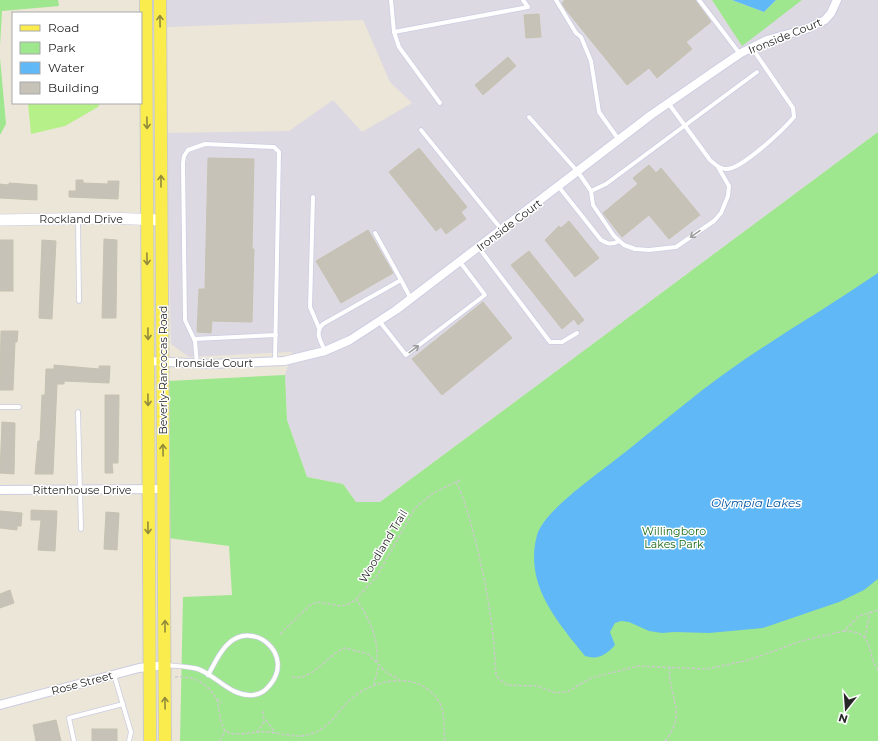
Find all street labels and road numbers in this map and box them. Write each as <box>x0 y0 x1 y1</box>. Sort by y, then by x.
street label: Ironside Court <box>746 15 824 57</box>
street label: Ironside Court <box>474 196 545 254</box>
street label: Rockland Drive <box>39 212 123 226</box>
street label: Beverly-Rancocas Road <box>156 305 170 435</box>
street label: Ironside Court <box>175 356 254 370</box>
street label: Rittenhouse Drive <box>33 483 132 497</box>
street label: Woodland Trail <box>356 507 410 585</box>
street label: Rose Street <box>50 668 115 698</box>

